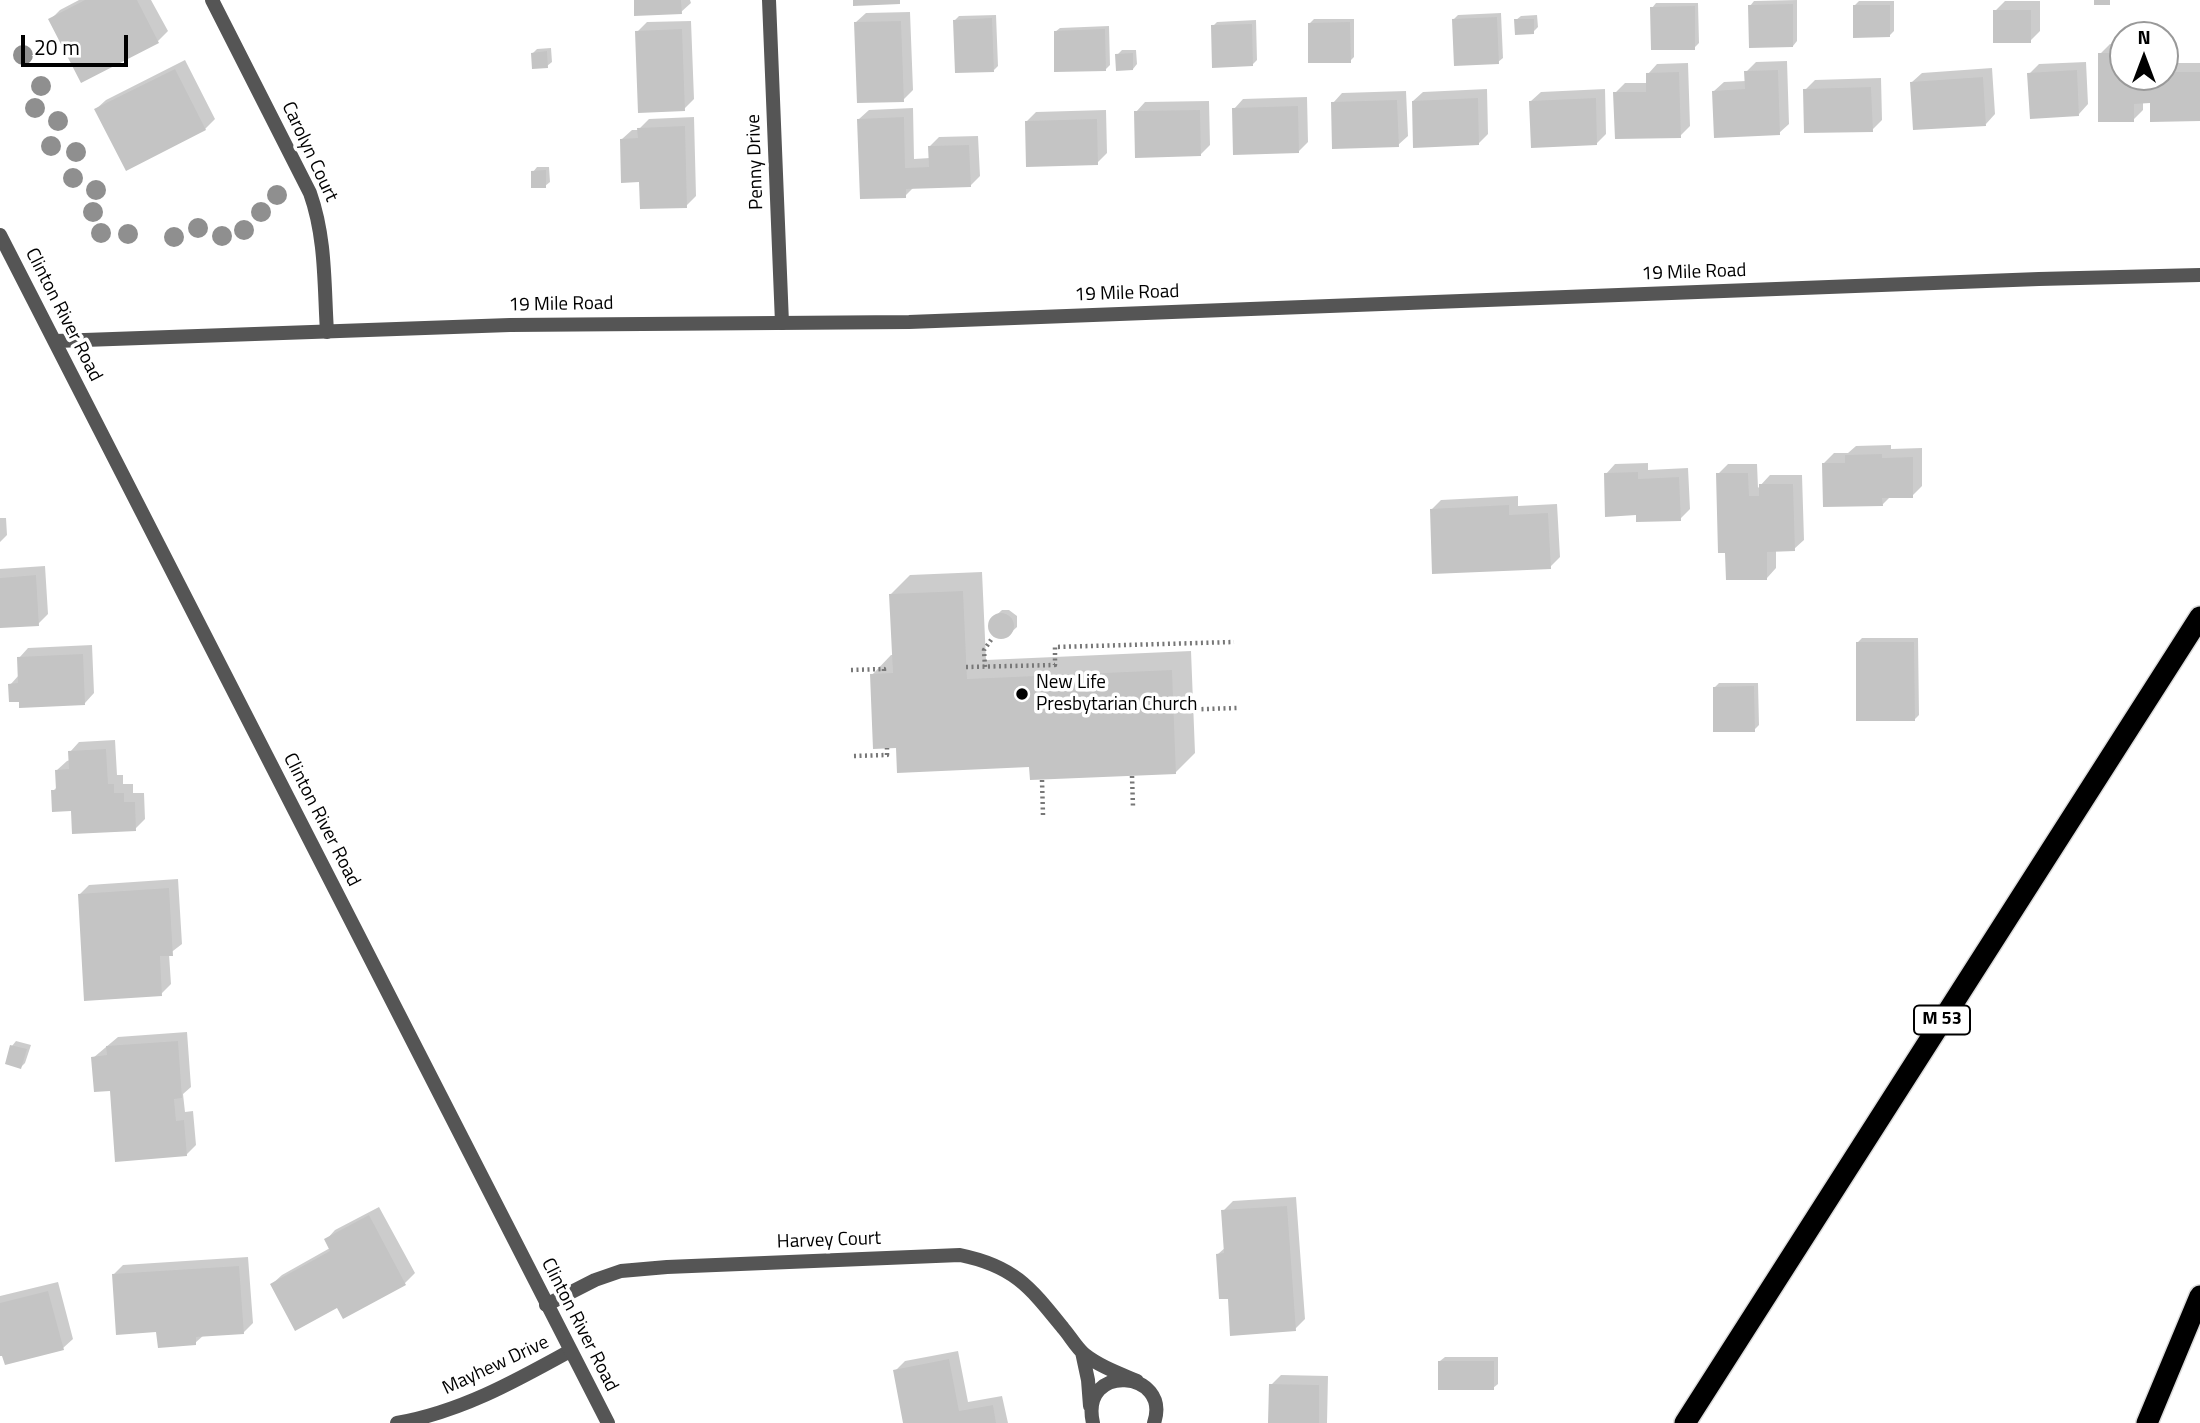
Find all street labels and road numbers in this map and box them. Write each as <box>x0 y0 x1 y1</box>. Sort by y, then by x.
street label: Carolyn Court <box>276 98 342 206</box>
street label: Penny Drive <box>743 114 769 210</box>
street label: Clinton River Road <box>20 245 106 385</box>
street label: 19 Mile Road <box>1641 260 1747 286</box>
street label: 19 Mile Road <box>1074 281 1180 307</box>
street label: 19 Mile Road <box>508 293 614 317</box>
street label: Clinton River Road <box>278 750 364 890</box>
road number: M 53 <box>1914 1006 1970 1035</box>
street label: Harvey Court <box>777 1228 881 1254</box>
street label: Clinton River Road <box>536 1255 622 1395</box>
street label: Mayhew Drive <box>439 1331 553 1401</box>

